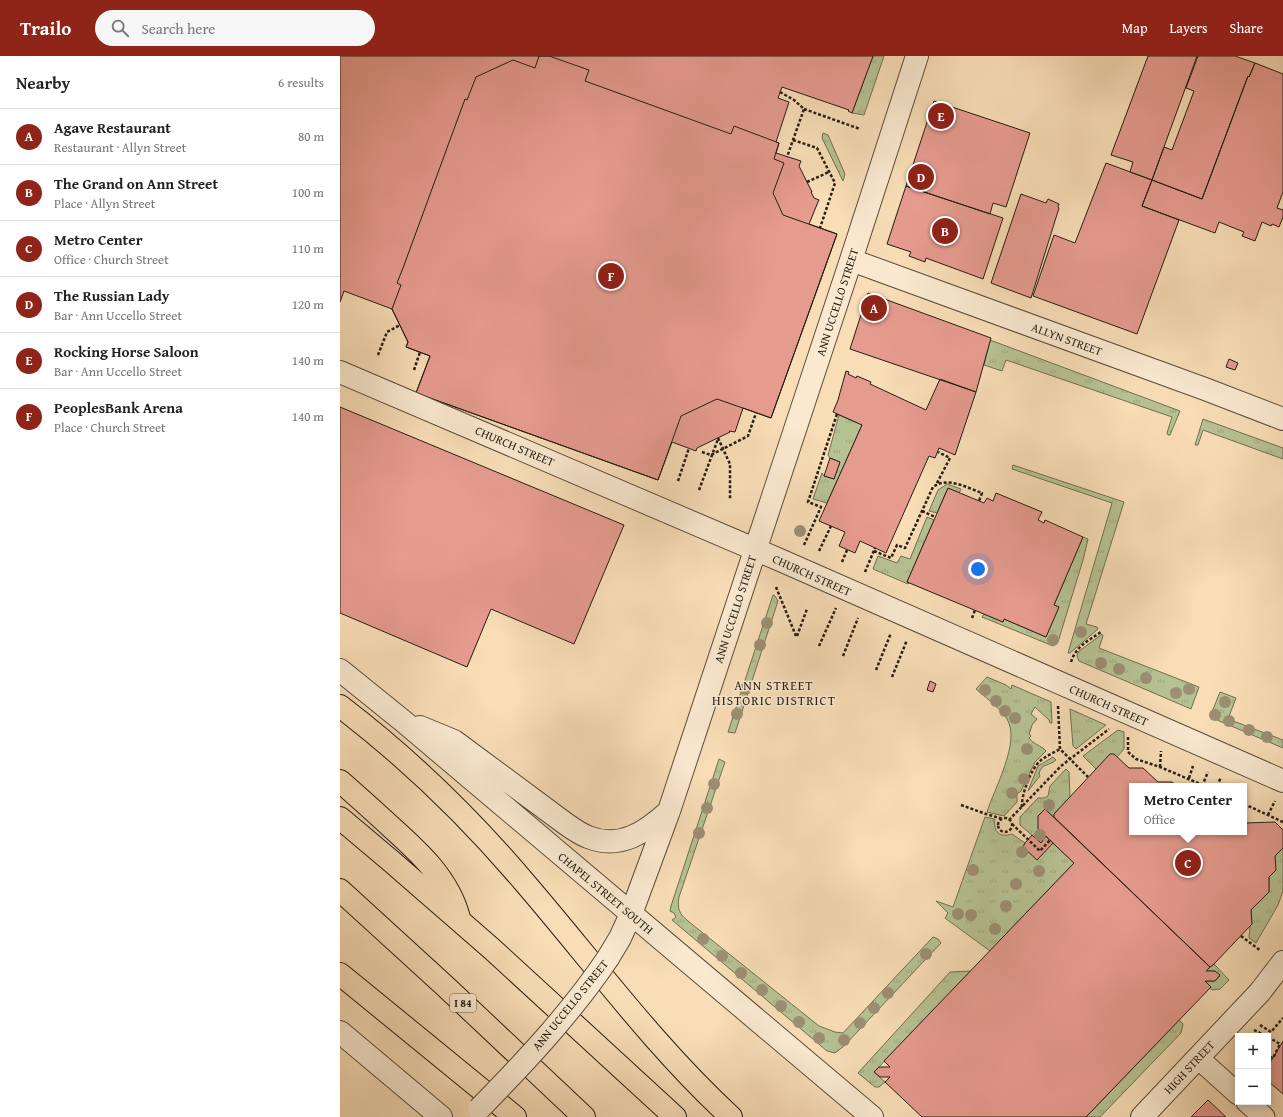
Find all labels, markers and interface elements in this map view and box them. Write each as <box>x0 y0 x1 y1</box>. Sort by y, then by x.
search box <box>95 10 375 46</box>
text: Trailo <box>20 14 71 42</box>
icon: search <box>109 17 131 39</box>
text: Search here <box>141 18 215 39</box>
text: Map <box>1122 18 1148 38</box>
text: Layers <box>1170 18 1208 38</box>
text: Share <box>1230 18 1263 38</box>
text: Nearby <box>16 70 70 95</box>
text: 6 results <box>278 73 324 92</box>
pin: E <box>928 101 954 131</box>
text: Agave Restaurant <box>54 117 171 138</box>
text: A <box>25 127 33 146</box>
text: 80 m <box>298 127 324 146</box>
text: Restaurant · Allyn Street <box>54 138 186 157</box>
pin: D <box>908 162 934 192</box>
text: The Grand on Ann Street <box>54 173 218 194</box>
text: B <box>25 183 33 202</box>
text: 100 m <box>292 183 324 202</box>
text: Place · Allyn Street <box>54 194 155 213</box>
pin: B <box>932 216 958 246</box>
text: Metro Center <box>54 229 143 250</box>
text: C <box>25 239 33 258</box>
text: 110 m <box>292 239 324 258</box>
street label: ANN UCCELLO STREET <box>812 246 863 358</box>
text: Office · Church Street <box>54 250 169 269</box>
pin: F <box>598 261 624 291</box>
text: The Russian Lady <box>54 285 169 306</box>
pin: A <box>861 293 887 323</box>
text: D <box>25 295 33 314</box>
text: 120 m <box>292 295 324 314</box>
text: Bar · Ann Uccello Street <box>54 306 182 325</box>
street label: ALLYN STREET <box>1029 318 1105 360</box>
text: Rocking Horse Saloon <box>54 341 199 362</box>
text: E <box>26 351 32 370</box>
text: 140 m <box>292 351 324 370</box>
text: Bar · Ann Uccello Street <box>54 362 182 381</box>
text: PeoplesBank Arena <box>54 397 183 418</box>
text: F <box>26 407 32 426</box>
text: 140 m <box>292 407 324 426</box>
text: Place · Church Street <box>54 418 166 437</box>
street label: CHURCH STREET <box>473 422 558 470</box>
street label: CHURCH STREET <box>770 550 854 600</box>
street label: ANN UCCELLO STREET <box>710 553 761 665</box>
your location <box>968 559 988 579</box>
district label: ANN STREET HISTORIC DISTRICT <box>712 676 836 710</box>
street label: CHURCH STREET <box>1067 680 1151 730</box>
popup <box>1129 783 1247 835</box>
text: Metro Center <box>1144 789 1232 810</box>
text: Office <box>1144 810 1175 829</box>
street label: CHAPEL STREET SOUTH <box>555 848 657 938</box>
pin: C <box>1175 848 1201 878</box>
street label: ANN UCCELLO STREET <box>528 956 612 1054</box>
road number: I 84 <box>450 994 476 1012</box>
map controls <box>1235 1033 1271 1105</box>
button: + <box>1235 1033 1271 1069</box>
street label: HIGH STREET <box>1160 1036 1218 1098</box>
button: − <box>1235 1069 1271 1105</box>

